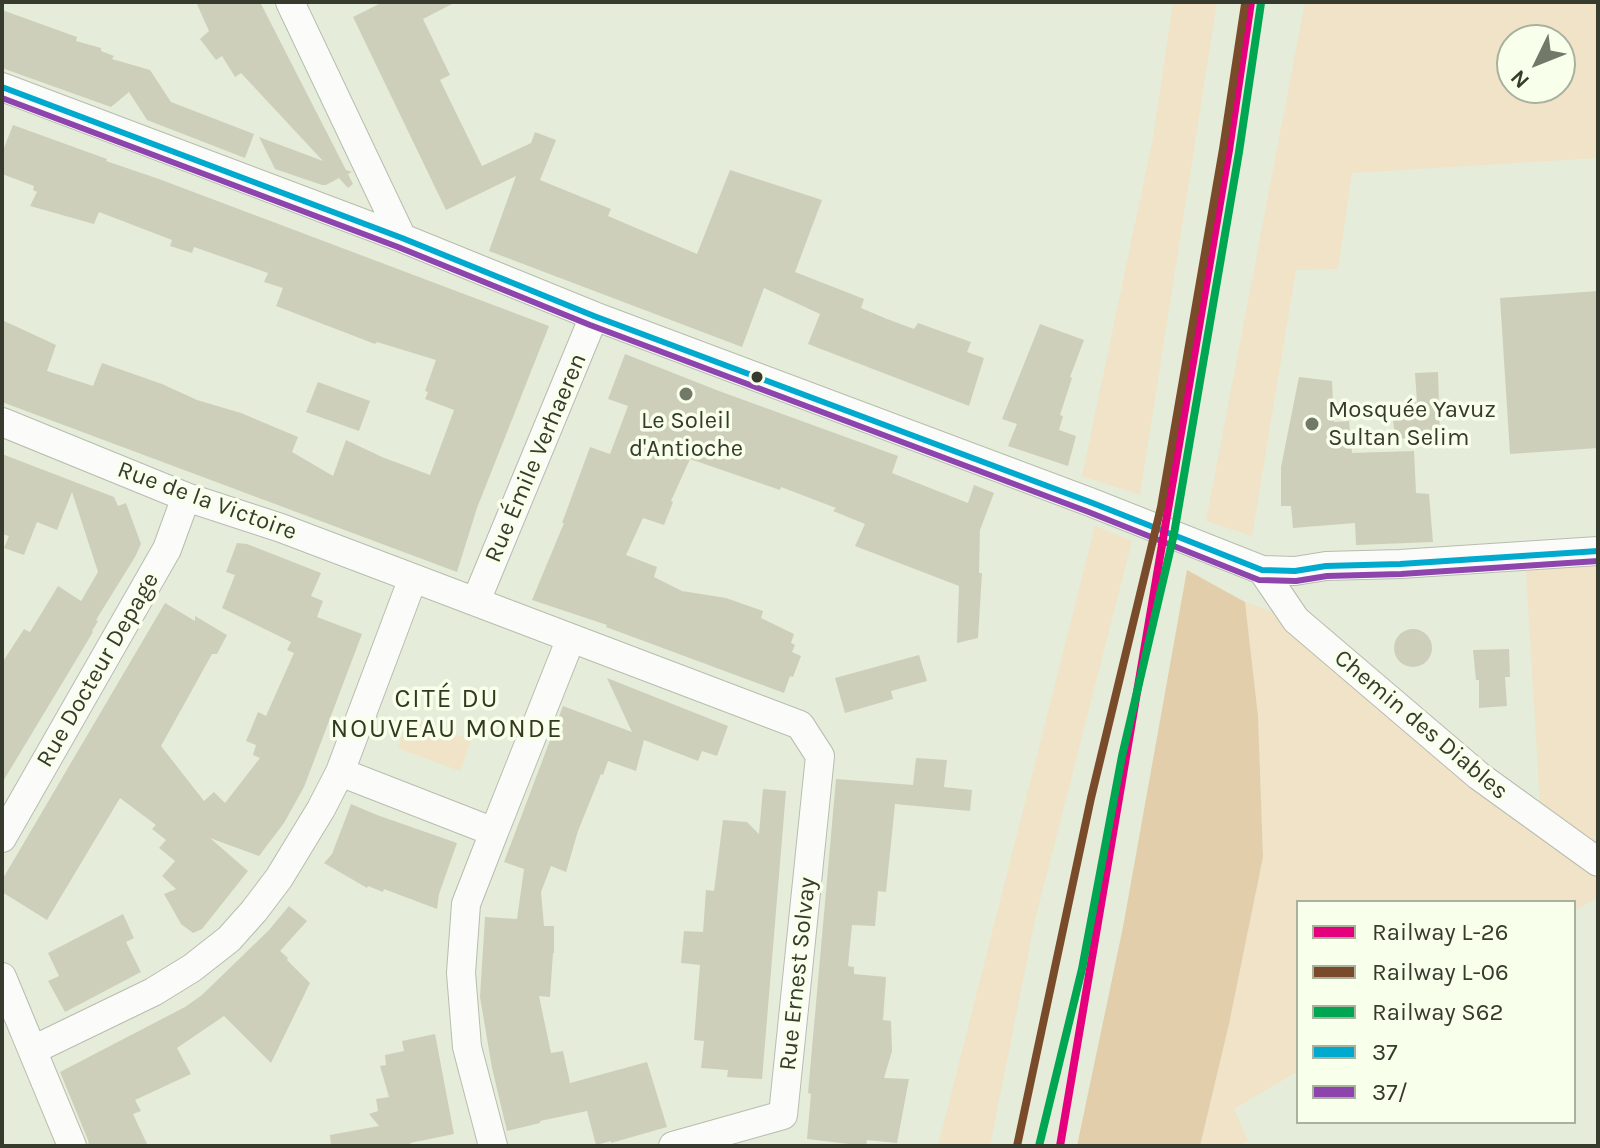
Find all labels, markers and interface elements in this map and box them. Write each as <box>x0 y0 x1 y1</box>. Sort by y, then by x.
north arrow <box>1496 24 1576 104</box>
text: N <box>1505 64 1535 94</box>
street label: Rue Émile Verhaeren <box>479 349 593 567</box>
unlabelled marker <box>749 369 765 385</box>
marker: Le Soleil d'Antioche <box>677 385 695 403</box>
place label: Mosquée Yavuz Sultan Selim <box>1328 396 1496 452</box>
place label: Le Soleil d'Antioche <box>629 407 743 463</box>
marker: Mosquée Yavuz Sultan Selim <box>1303 415 1321 433</box>
street label: Rue de la Victoire <box>114 455 300 547</box>
street label: Rue Docteur Depage <box>30 567 166 773</box>
street label: Chemin des Diables <box>1328 644 1514 806</box>
district label: CITÉ DU NOUVEAU MONDE <box>330 684 564 746</box>
street label: Rue Ernest Solvay <box>774 876 822 1072</box>
legend <box>1296 900 1576 1124</box>
text: Railway L-26 <box>1372 918 1508 946</box>
text: Railway L-06 <box>1372 958 1509 986</box>
text: Railway S62 <box>1372 998 1503 1026</box>
text: 37 <box>1372 1038 1397 1066</box>
text: 37/ <box>1372 1078 1408 1106</box>

